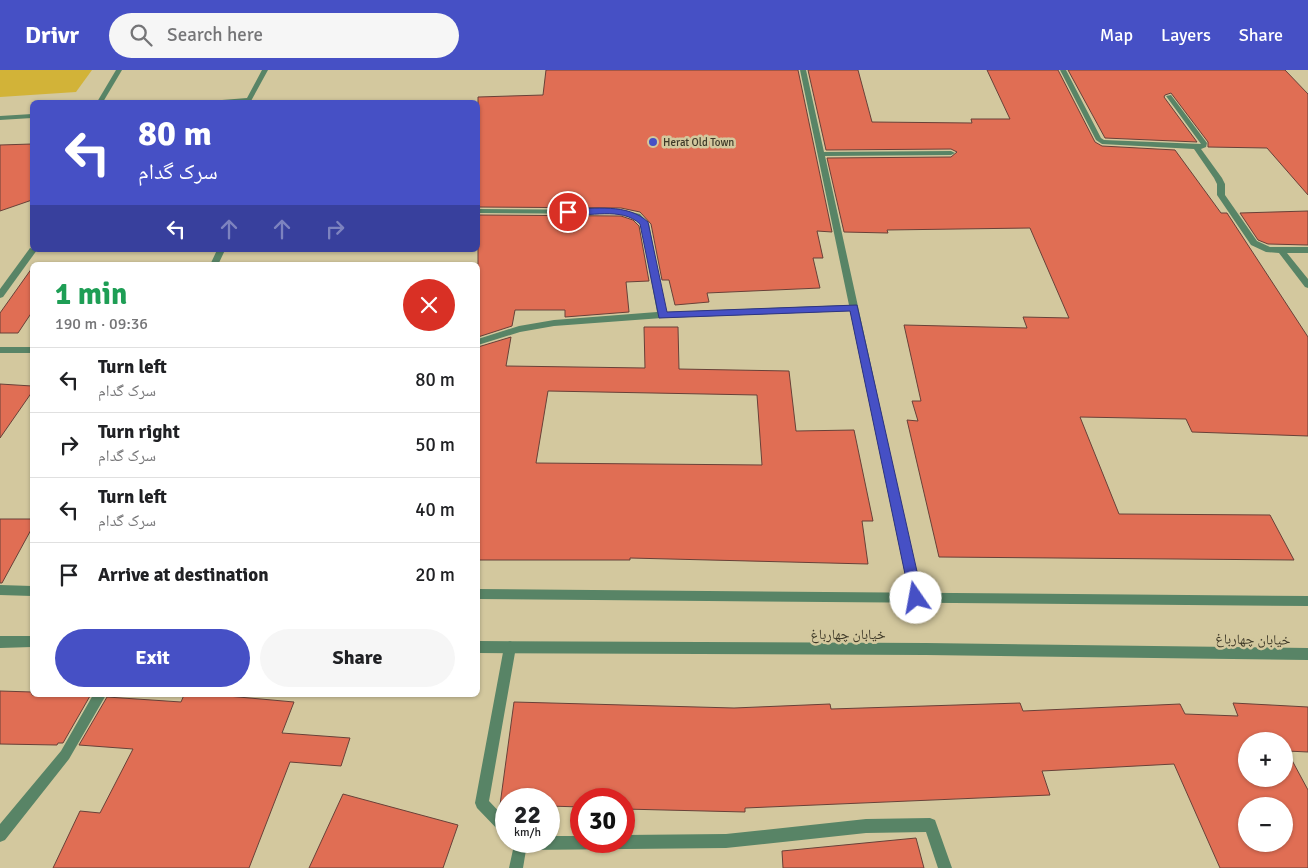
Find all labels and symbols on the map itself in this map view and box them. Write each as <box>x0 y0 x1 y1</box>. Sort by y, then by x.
marker: Herat Old Town <box>647 136 659 148</box>
place label: Herat Old Town <box>663 136 734 149</box>
pin <box>547 191 589 233</box>
position arrow <box>889 571 941 623</box>
street label: خیابان چهارباغ <box>810 626 886 644</box>
street label: خیابان چهارباغ <box>1215 630 1291 650</box>
speed limit sign: 30 <box>570 788 635 853</box>

